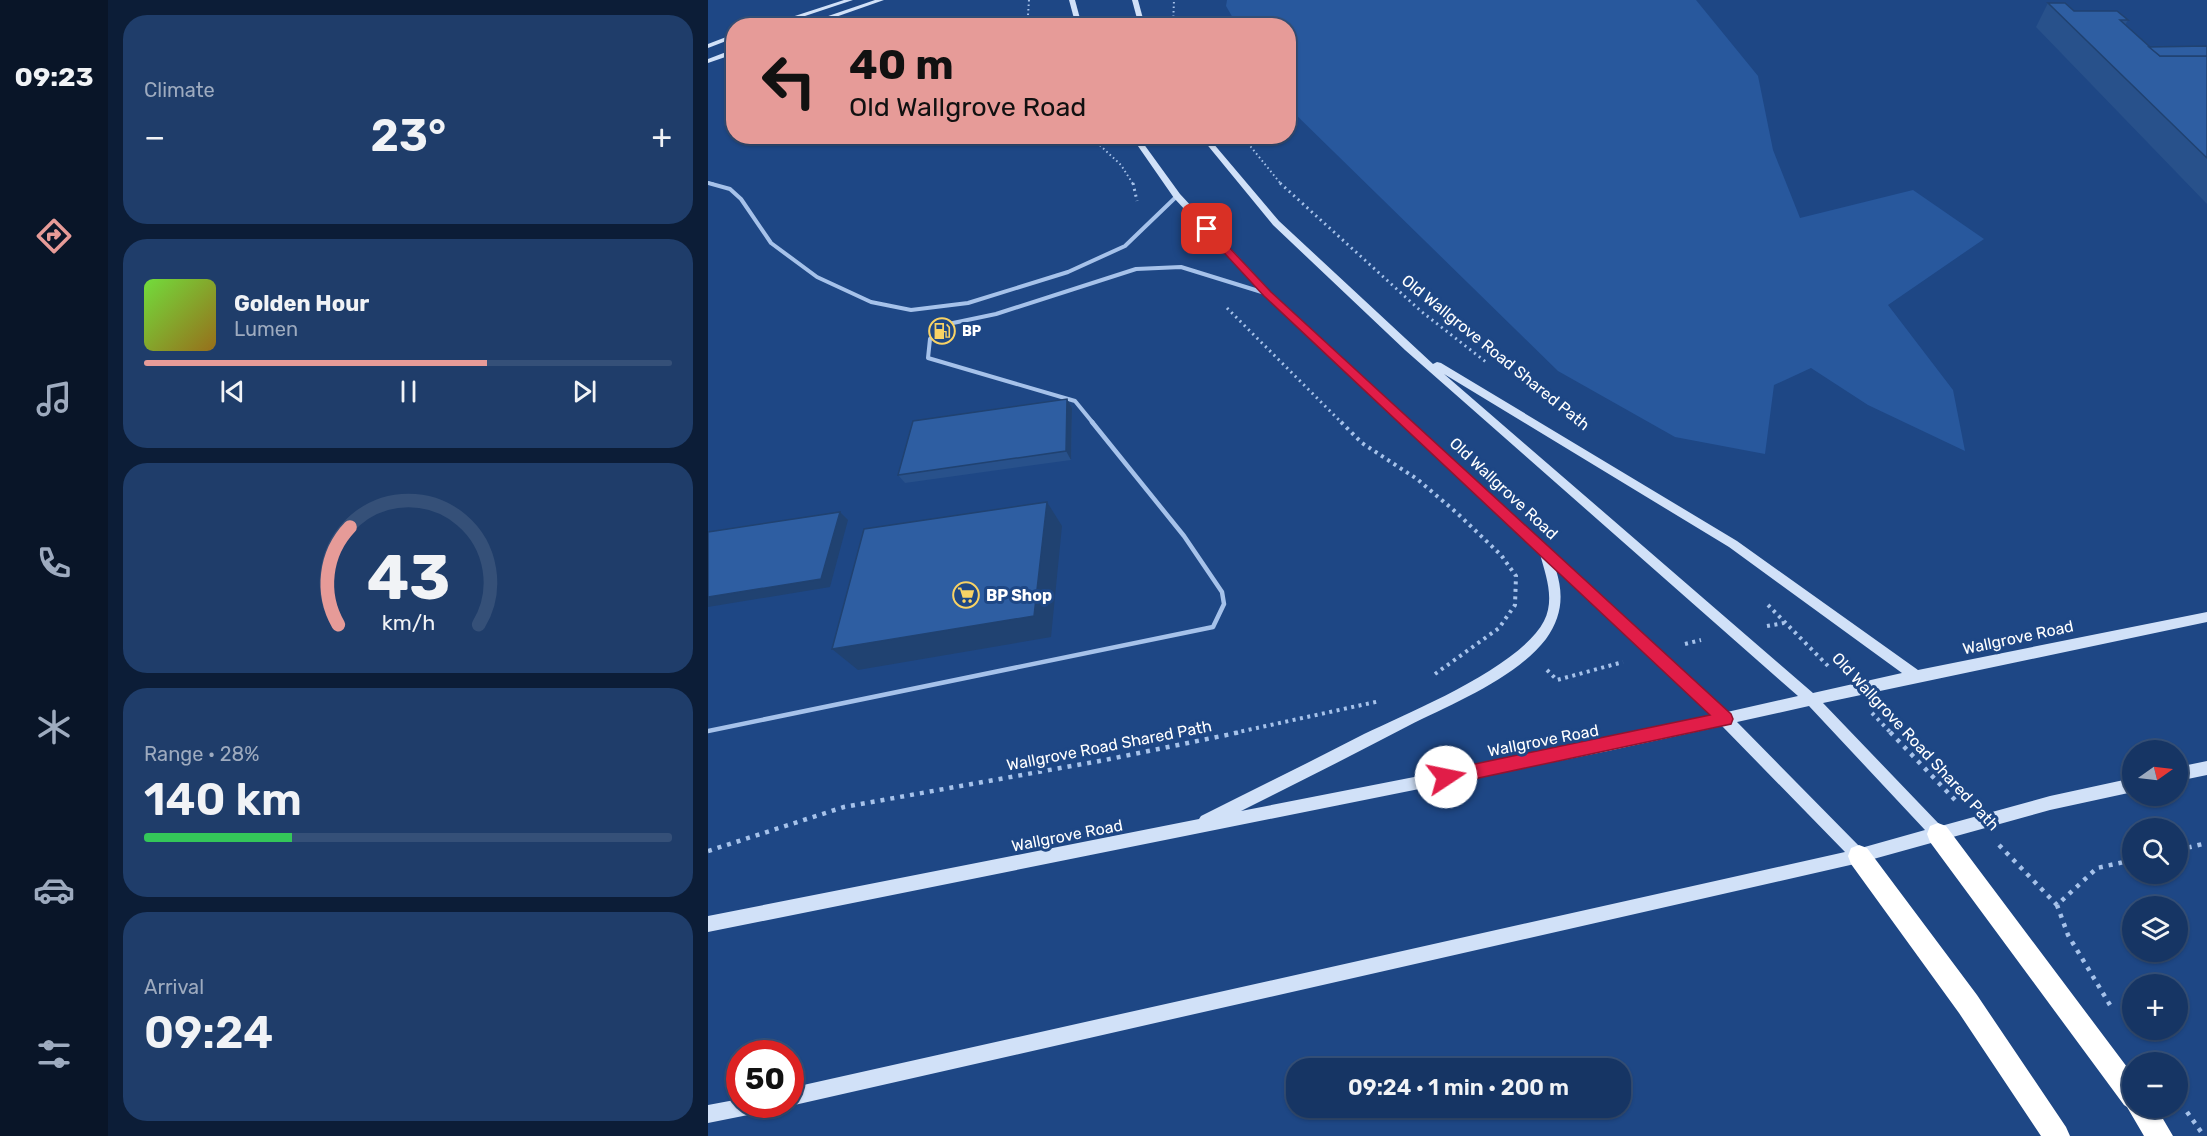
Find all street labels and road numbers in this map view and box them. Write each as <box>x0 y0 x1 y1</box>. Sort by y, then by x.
street label: Old Wallgrove Road Shared Path <box>1398 271 1594 434</box>
street label: Old Wallgrove Road <box>1446 433 1562 543</box>
street label: Wallgrove Road <box>1961 616 2075 659</box>
street label: Old Wallgrove Road Shared Path <box>1828 648 2003 834</box>
street label: Wallgrove Road Shared Path <box>1005 716 1213 775</box>
street label: Wallgrove Road <box>1486 720 1600 761</box>
street label: Wallgrove Road <box>1010 815 1124 856</box>

